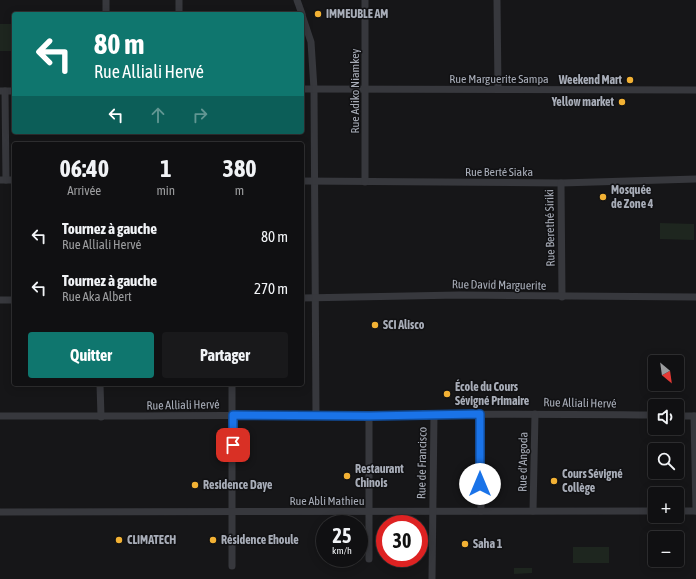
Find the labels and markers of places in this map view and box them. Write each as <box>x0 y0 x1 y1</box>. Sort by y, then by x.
place label: IMMEUBLE AM <box>326 7 388 21</box>
marker: IMMEUBLE AM <box>313 9 323 19</box>
place label: Weekend Mart <box>558 73 623 87</box>
marker: Weekend Mart <box>625 75 635 85</box>
place label: Yellow market <box>551 95 615 109</box>
marker: Yellow market <box>617 97 627 107</box>
place label: Mosquée de Zone 4 <box>611 183 654 211</box>
marker: Mosquée de Zone 4 <box>598 192 608 202</box>
place label: SCI Alisco <box>383 318 425 332</box>
marker: SCI Alisco <box>370 320 380 330</box>
place label: École du Cours Sévigné Primaire <box>455 379 530 408</box>
marker: École du Cours Sévigné Primaire <box>442 389 452 399</box>
pin <box>216 428 250 462</box>
place label: Restaurant Chinois <box>355 462 404 490</box>
place label: Cours Sévigné Collège <box>562 467 623 495</box>
marker: Restaurant Chinois <box>342 471 352 481</box>
marker: Cours Sévigné Collège <box>549 476 559 486</box>
place label: Residence Daye <box>203 478 273 492</box>
marker: Residence Daye <box>190 480 200 490</box>
place label: CLIMATECH <box>127 533 176 547</box>
place label: Résidence Ehoule <box>221 533 299 547</box>
marker: CLIMATECH <box>114 535 124 545</box>
marker: Résidence Ehoule <box>208 535 218 545</box>
place label: Saha 1 <box>473 537 503 551</box>
marker: Saha 1 <box>460 539 470 549</box>

